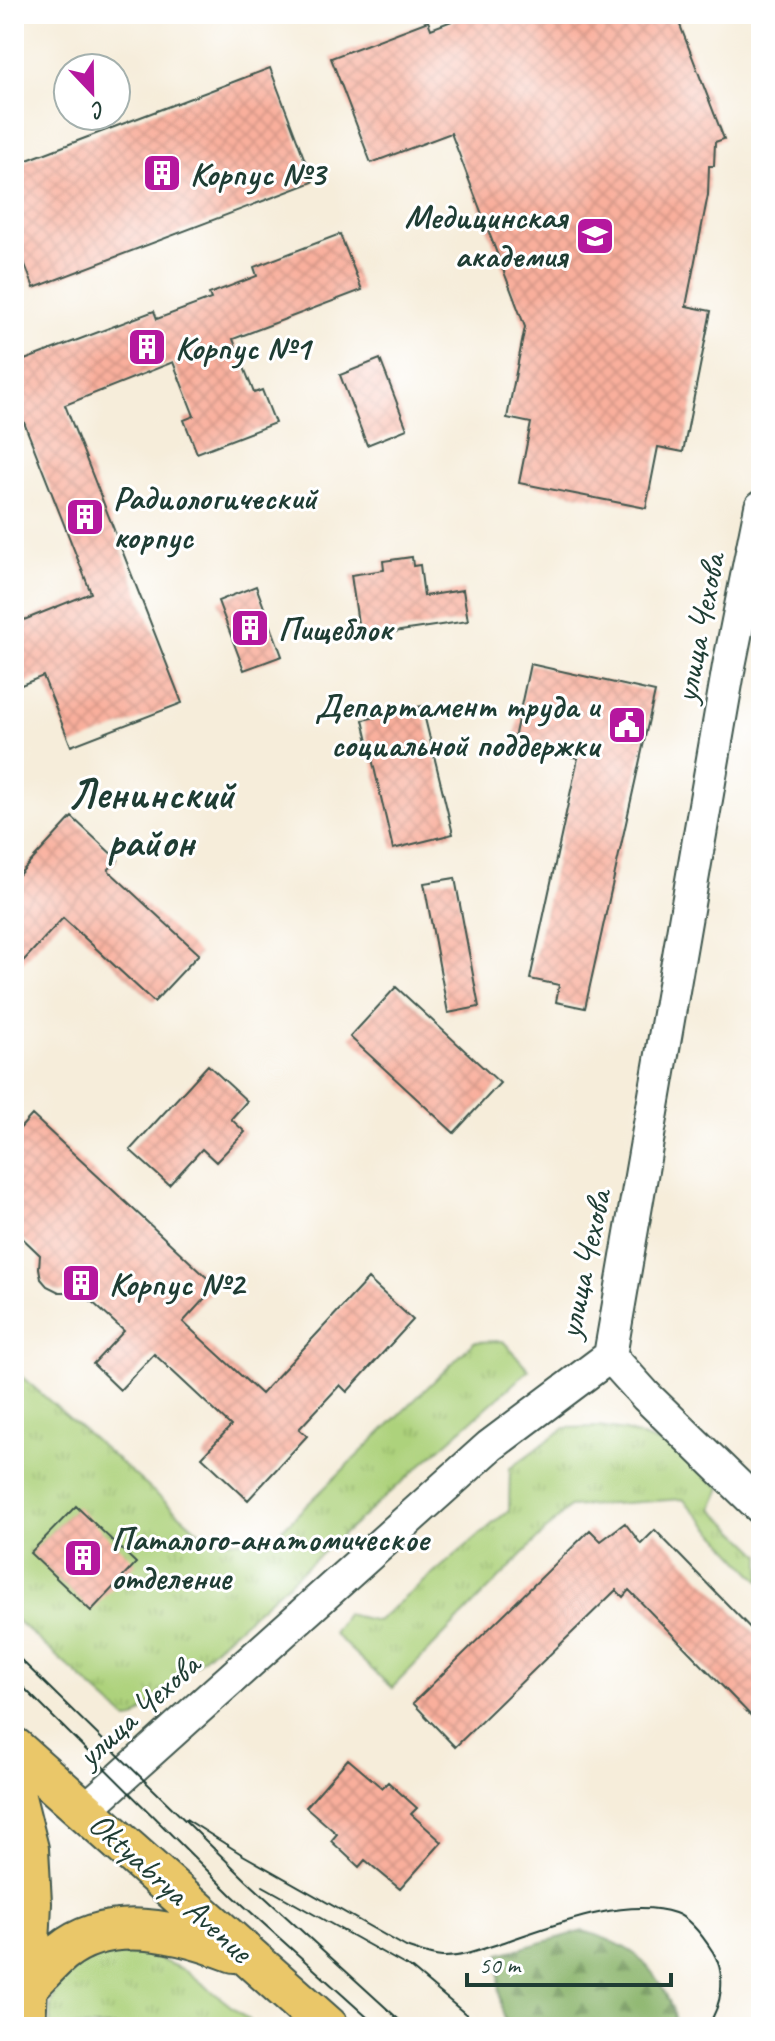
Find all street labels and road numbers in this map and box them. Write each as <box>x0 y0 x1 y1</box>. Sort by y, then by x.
street label: улица Чехова <box>663 547 735 708</box>
street label: улица Чехова <box>547 1183 621 1344</box>
street label: улица Чехова <box>66 1642 210 1778</box>
street label: Oktyabrya Avenue <box>80 1802 263 1973</box>

